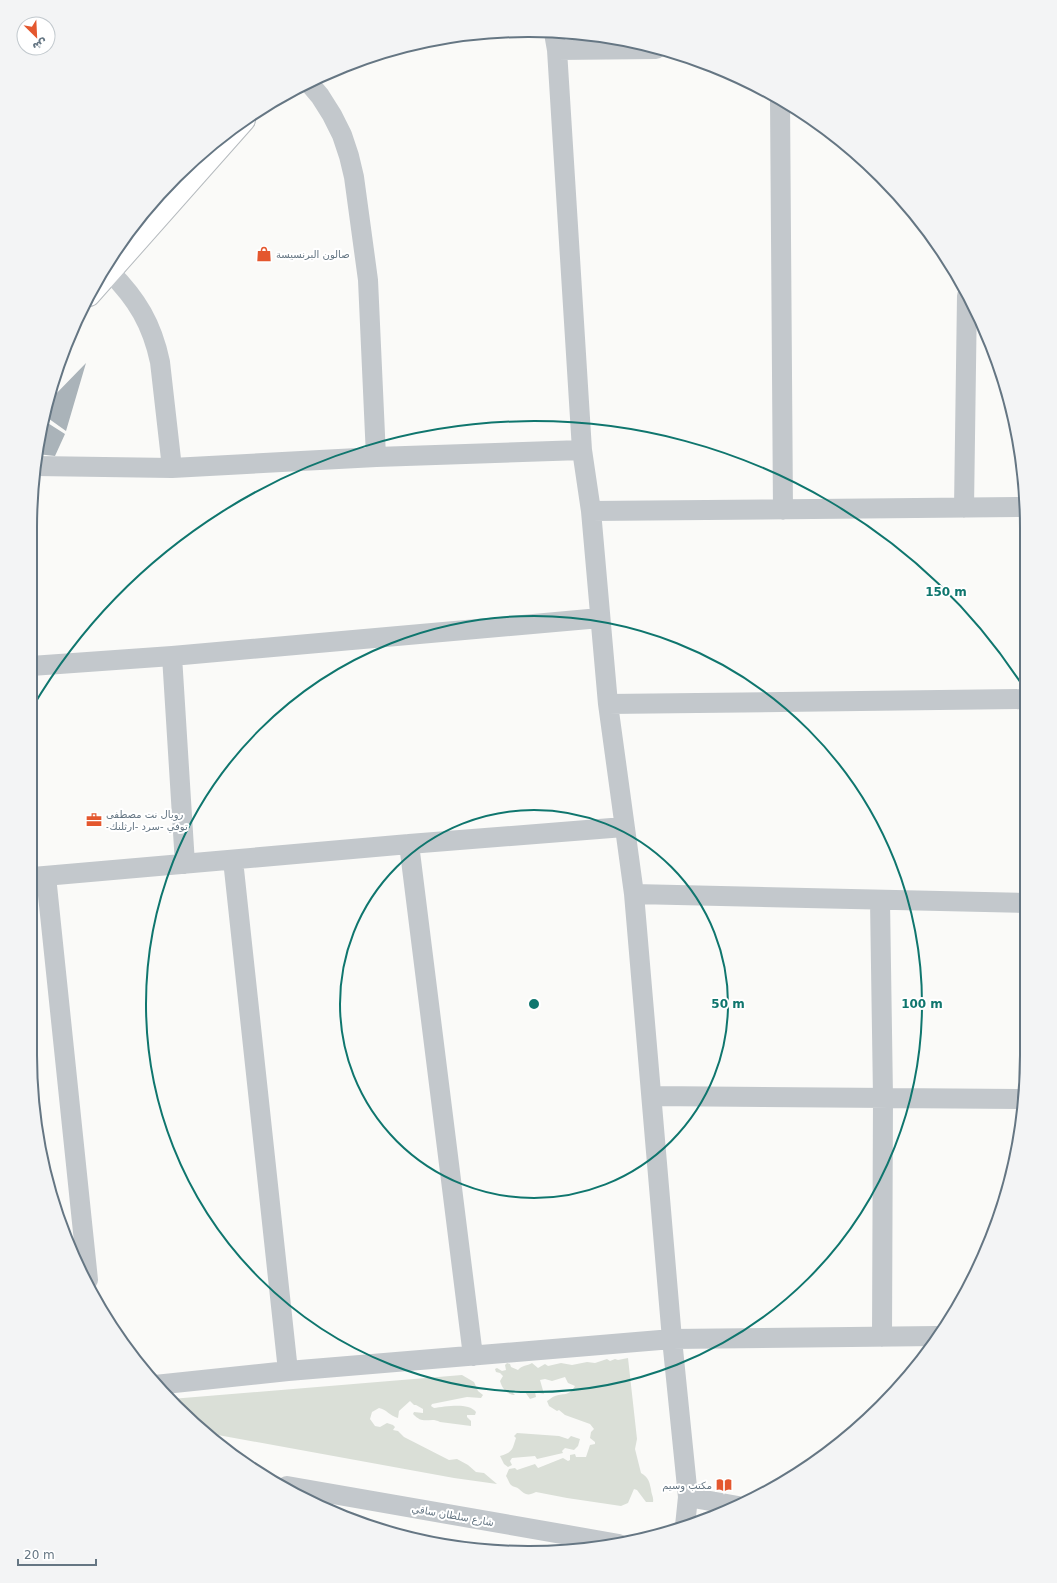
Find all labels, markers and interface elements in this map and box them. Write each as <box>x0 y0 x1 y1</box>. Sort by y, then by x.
north arrow <box>16 16 56 56</box>
text: ش <box>30 36 49 54</box>
shop icon: صالون البرنسيسة <box>255 245 273 263</box>
place label: صالون البرنسيسة <box>276 249 350 260</box>
text: 150 m <box>925 585 967 599</box>
place label: رويال نت مصطفى -توفي -سرد -ارثلنك <box>106 809 188 833</box>
office icon: رويال نت مصطفى -توفي -سرد -ارثلنك <box>85 811 103 829</box>
centre of rings <box>527 997 541 1011</box>
text: 50 m <box>711 997 745 1011</box>
text: 100 m <box>901 997 943 1011</box>
library icon: مكتب وسيم <box>715 1476 733 1494</box>
place label: مكتب وسيم <box>662 1480 712 1492</box>
street label: شارع سلطان ساقي <box>411 1503 495 1529</box>
scale bar <box>18 1541 96 1567</box>
text: 20 m <box>24 1548 55 1562</box>

